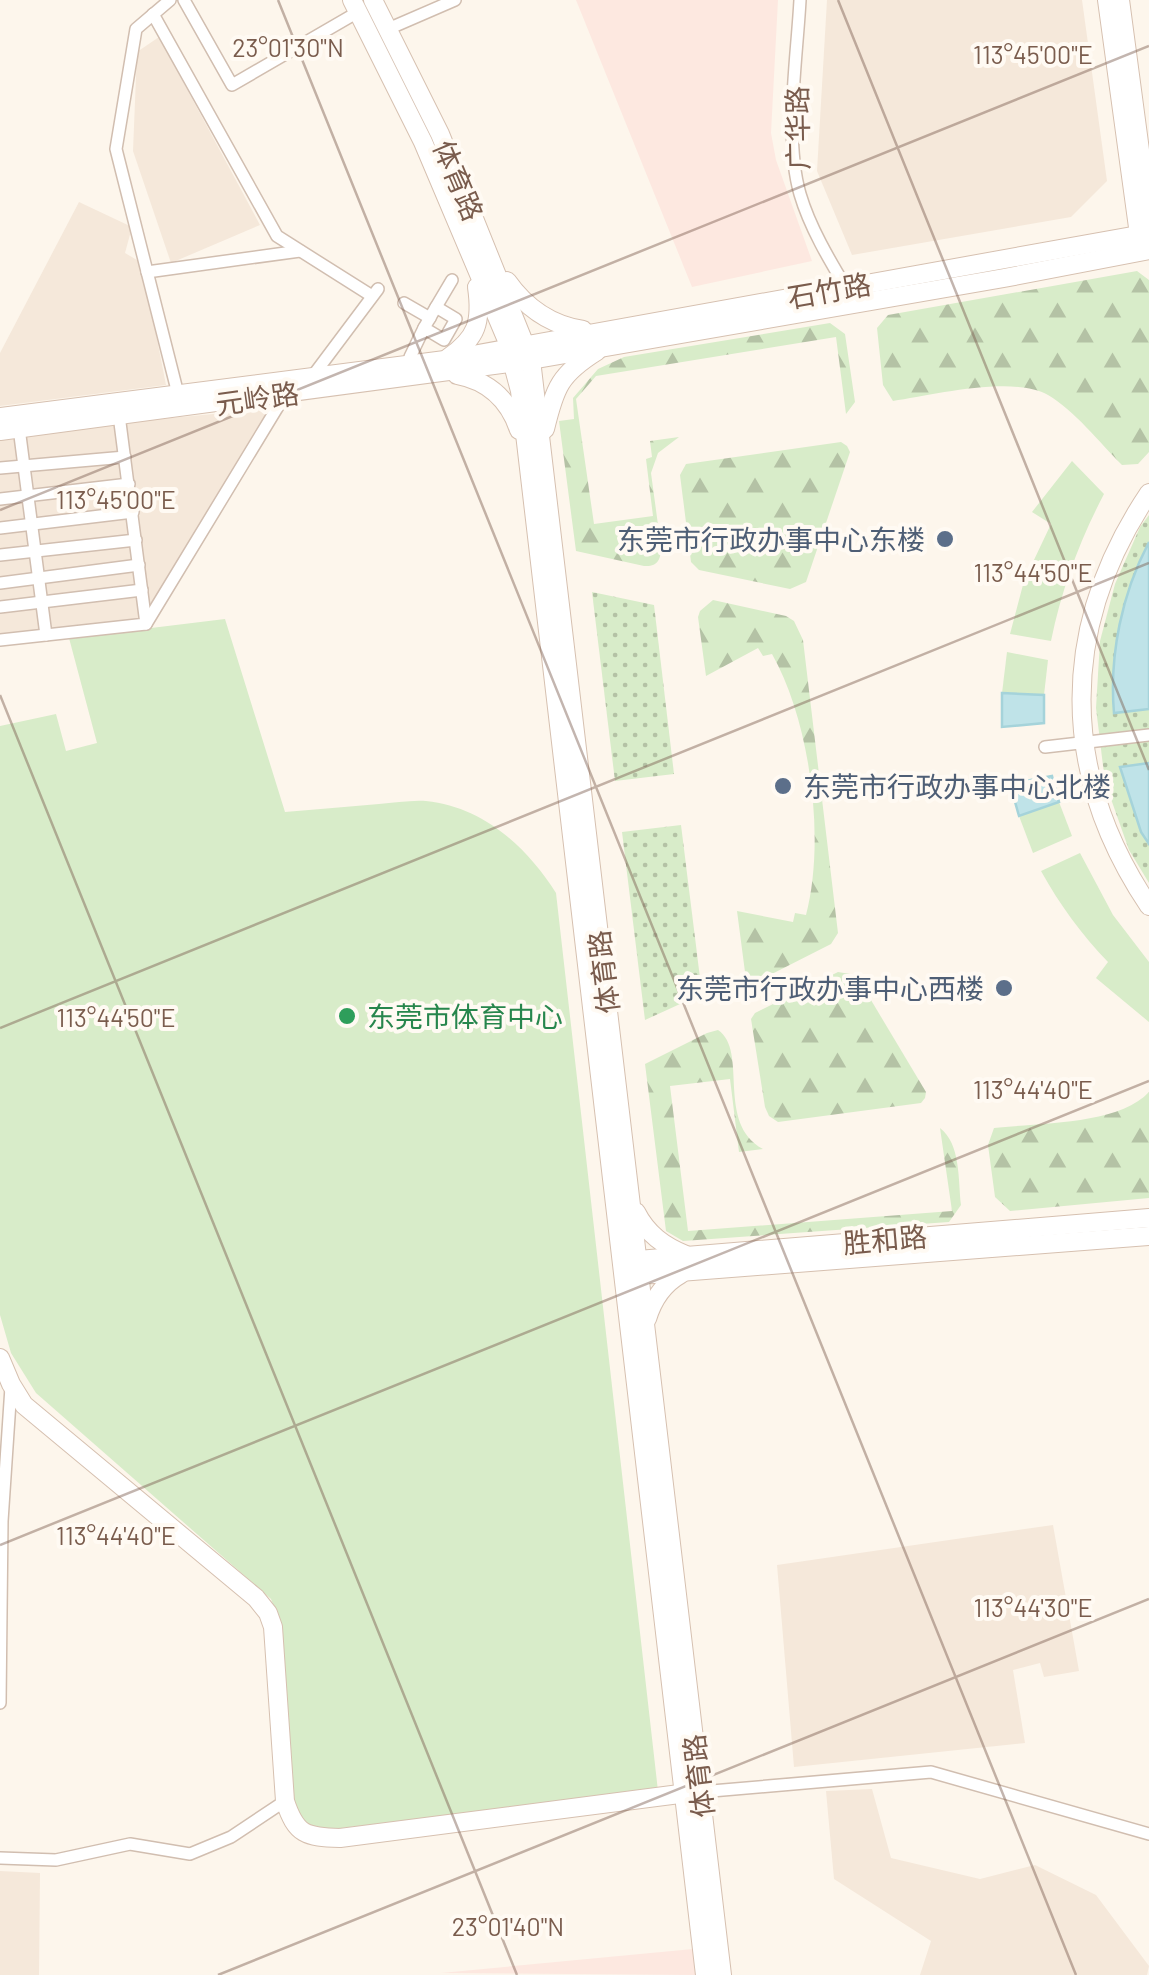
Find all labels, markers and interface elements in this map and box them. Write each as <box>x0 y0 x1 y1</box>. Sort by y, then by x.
text: 23°01'30"N <box>232 32 344 62</box>
text: 113°45'00"E <box>973 39 1093 69</box>
street label: 广华路 <box>779 86 815 170</box>
street label: 体育路 <box>427 135 491 225</box>
street label: 石竹路 <box>785 266 873 314</box>
street label: 元岭路 <box>213 375 301 421</box>
text: 113°45'00"E <box>56 484 176 514</box>
place label: 东莞市行政办事中心东楼 <box>617 522 925 556</box>
marker: 东莞市行政办事中心东楼 <box>934 528 956 550</box>
text: 113°44'50"E <box>973 557 1093 587</box>
place label: 东莞市行政办事中心北楼 <box>803 769 1111 803</box>
marker: 东莞市行政办事中心北楼 <box>772 775 794 797</box>
street label: 体育路 <box>581 928 625 1016</box>
place label: 东莞市行政办事中心西楼 <box>676 971 984 1005</box>
marker: 东莞市行政办事中心西楼 <box>993 977 1015 999</box>
place label: 东莞市体育中心 <box>367 999 563 1033</box>
text: 113°44'50"E <box>56 1002 176 1032</box>
marker: 东莞市体育中心 <box>336 1005 358 1027</box>
text: 113°44'40"E <box>973 1074 1093 1104</box>
street label: 胜和路 <box>842 1218 928 1260</box>
text: 113°44'40"E <box>56 1520 176 1550</box>
text: 113°44'30"E <box>973 1592 1093 1622</box>
street label: 体育路 <box>676 1732 720 1820</box>
text: 23°01'40"N <box>452 1911 564 1941</box>

